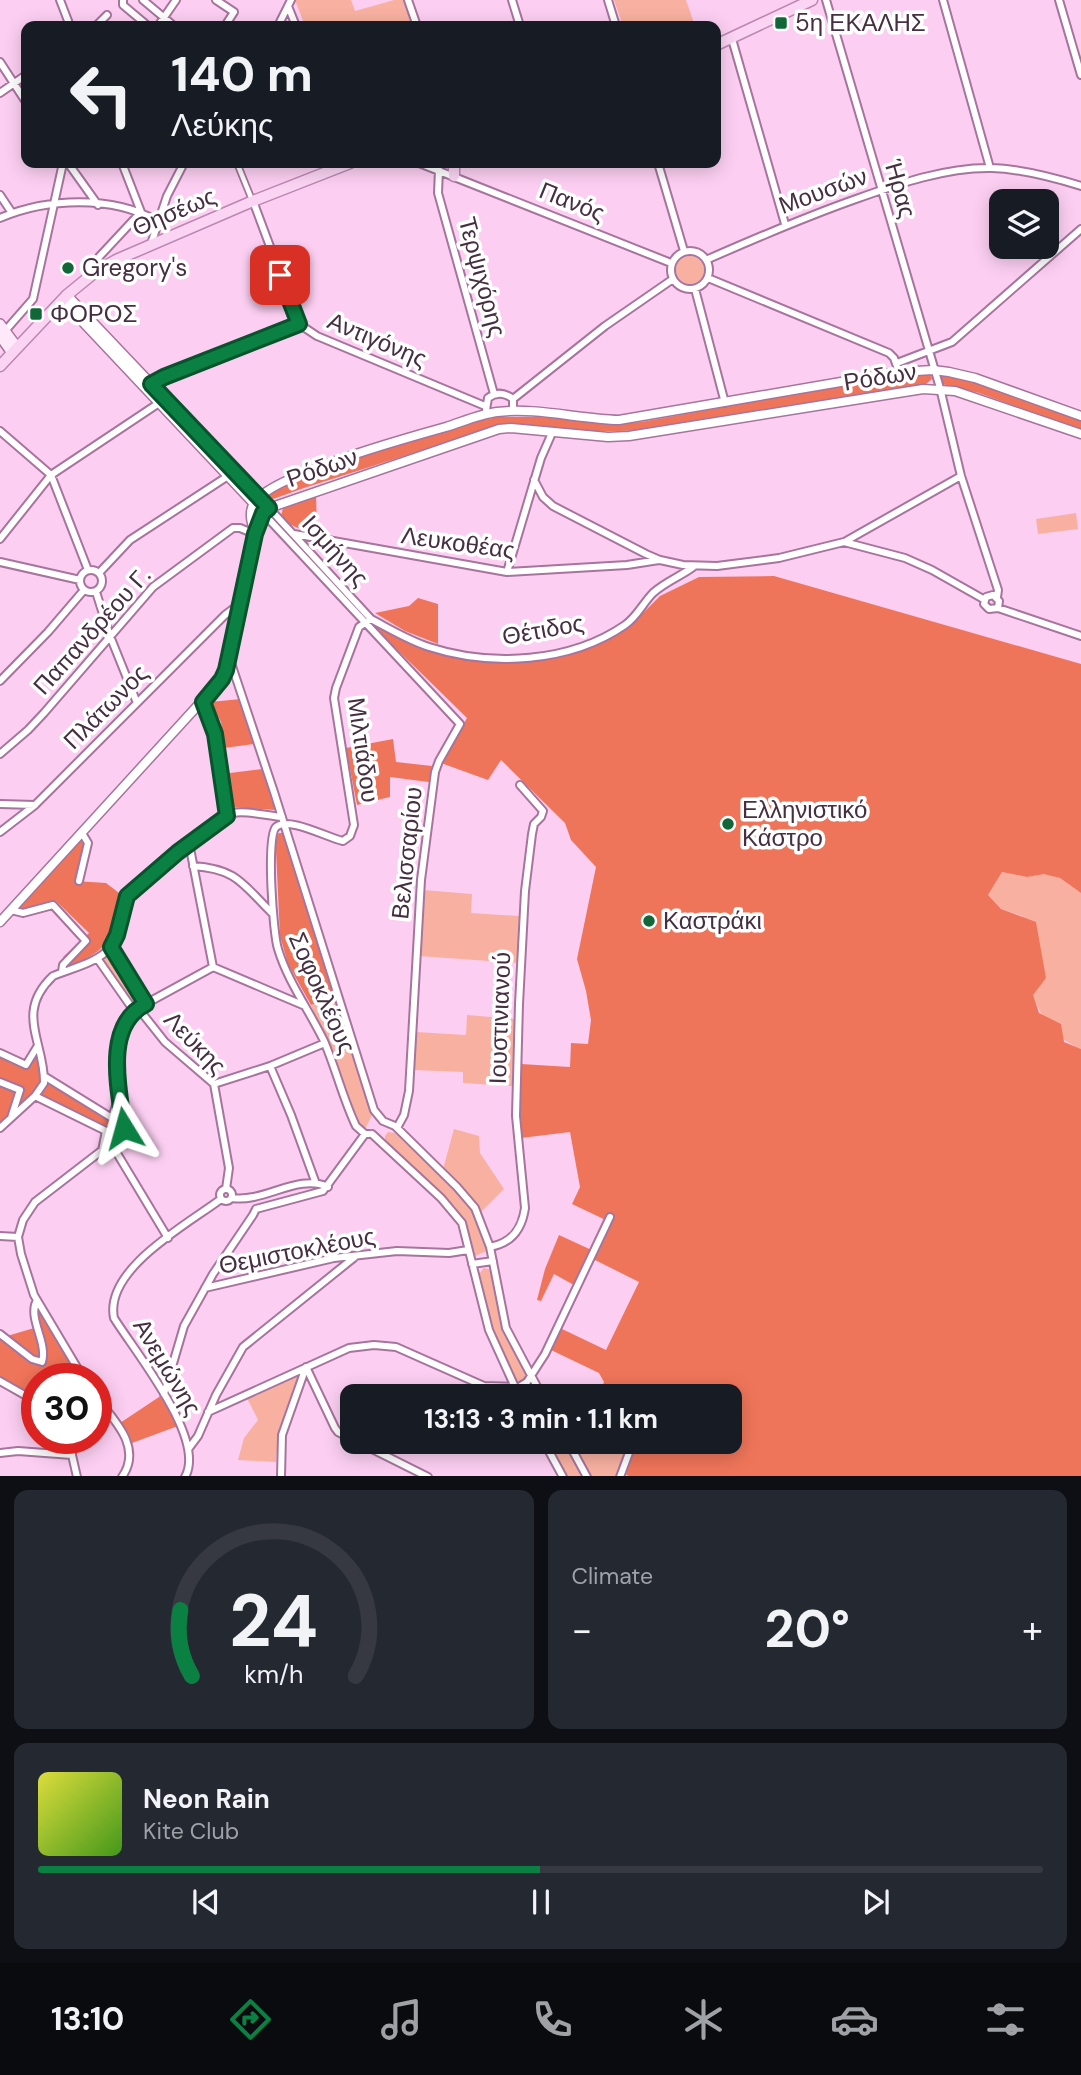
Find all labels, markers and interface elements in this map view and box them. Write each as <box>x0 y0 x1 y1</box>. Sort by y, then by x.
place label: 5η ΕΚΑΛΗΣ <box>795 7 926 38</box>
marker: 5η ΕΚΑΛΗΣ <box>773 15 789 31</box>
text: 140 m <box>171 42 313 106</box>
icon: left <box>56 49 147 140</box>
text: Λεύκης <box>171 104 273 146</box>
street label: Ήρας <box>877 155 924 222</box>
street label: Μουσών <box>774 160 871 221</box>
street label: Πανός <box>535 174 610 229</box>
street label: Θησέως <box>127 180 220 243</box>
map controls <box>989 189 1059 259</box>
button: layers <box>989 189 1059 259</box>
street label: Τερψιχόρης <box>452 214 513 340</box>
pin <box>250 245 310 305</box>
place label: Gregory's <box>82 252 187 283</box>
icon: arrive <box>261 256 299 294</box>
marker: Gregory's <box>60 260 76 276</box>
place label: ΦΟΡΟΣ <box>50 298 137 329</box>
street label: Αντιγόνης <box>323 305 431 374</box>
marker: ΦΟΡΟΣ <box>28 306 44 322</box>
street label: Ρόδων <box>841 355 919 398</box>
street label: Ρόδων <box>282 441 362 494</box>
street label: Ισμήνης <box>295 508 376 593</box>
street label: Λευκοθέας <box>399 519 517 566</box>
street label: Παπανδρέου Γ. <box>26 560 157 701</box>
street label: Θέτιδος <box>500 607 586 652</box>
street label: Πλάτωνος <box>57 658 155 756</box>
street label: Μιλτιάδου <box>341 695 386 804</box>
street label: Βελισσαρίου <box>384 785 429 921</box>
place label: Ελληνιστικό Κάστρο <box>742 794 867 853</box>
marker: Ελληνιστικό Κάστρο <box>720 816 736 832</box>
place label: Καστράκι <box>663 905 762 936</box>
marker: Καστράκι <box>641 913 657 929</box>
street label: Σοφοκλέους <box>282 927 363 1058</box>
street label: Ιουστινιανού <box>482 951 517 1085</box>
street label: Λεύκης <box>158 1004 233 1081</box>
position arrow <box>87 1091 161 1165</box>
street label: Θεμιστοκλέους <box>216 1220 378 1281</box>
street label: Ανεμώνης <box>126 1313 208 1421</box>
speed limit sign: 30 <box>21 1363 112 1454</box>
text: 13:13 · 3 min · 1.1 km <box>424 1402 658 1436</box>
text: Climate <box>572 1561 653 1591</box>
text: 24 <box>229 1574 318 1669</box>
text: 20° <box>765 1595 850 1663</box>
text: − <box>572 1605 592 1655</box>
text: + <box>1022 1605 1043 1655</box>
text: km/h <box>244 1657 303 1690</box>
text: Neon Rain <box>143 1782 270 1816</box>
text: Kite Club <box>143 1816 239 1846</box>
icon: previous <box>187 1883 225 1921</box>
icon: pause <box>522 1883 560 1921</box>
icon: next <box>857 1883 895 1921</box>
icon: directions <box>226 1995 275 2044</box>
icon: music <box>377 1995 426 2044</box>
icon: phone <box>528 1995 577 2044</box>
icon: climate <box>679 1995 728 2044</box>
icon: car <box>830 1995 879 2044</box>
icon: filters <box>981 1995 1030 2044</box>
text: 13:10 <box>51 1998 124 2040</box>

